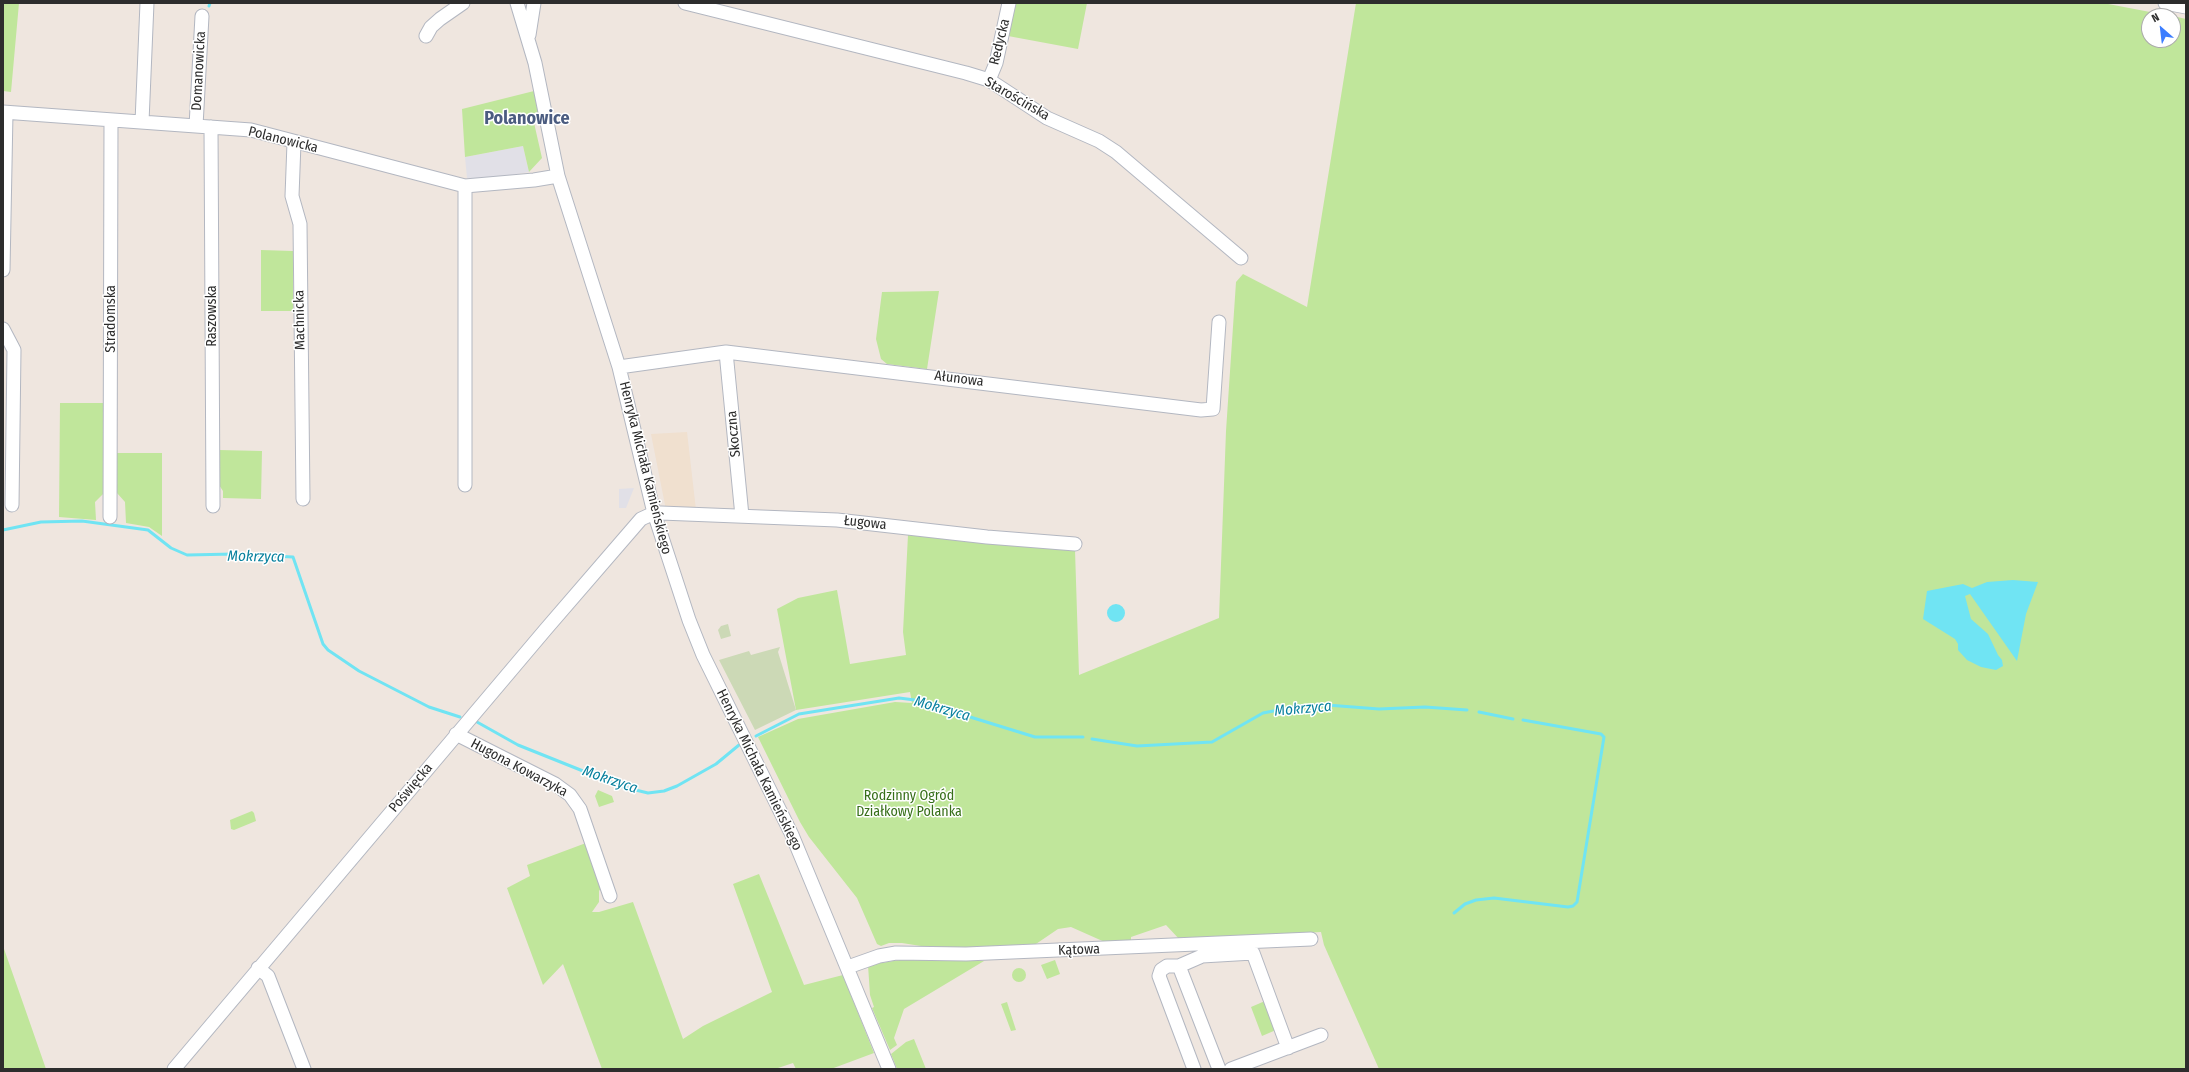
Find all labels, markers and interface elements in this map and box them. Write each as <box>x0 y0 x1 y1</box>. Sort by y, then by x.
north arrow <box>2141 8 2181 48</box>
text: N <box>2150 11 2162 25</box>
street label: Redycka <box>986 17 1014 67</box>
street label: Domanowicka <box>189 31 209 111</box>
street label: Starościńska <box>982 74 1052 124</box>
district label: Polanowice <box>484 108 570 130</box>
street label: Polanowicka <box>246 123 320 157</box>
street label: Stradomska <box>103 285 119 353</box>
street label: Raszowska <box>204 285 220 347</box>
street label: Machnicka <box>291 290 309 350</box>
street label: Ałunowa <box>933 368 985 390</box>
street label: Henryka Michała Kamieńskiego <box>615 380 675 556</box>
street label: Skoczna <box>724 410 744 458</box>
street label: Ługowa <box>843 512 887 534</box>
water label: Mokrzyca <box>227 548 285 566</box>
street label: Henryka Michała Kamieńskiego <box>713 687 805 853</box>
water label: Mokrzyca <box>912 692 972 726</box>
water label: Mokrzyca <box>1274 698 1332 720</box>
street label: Hugona Kowarzyka <box>468 735 570 801</box>
street label: Poświęcka <box>386 760 436 816</box>
water label: Mokrzyca <box>580 762 640 798</box>
park label: Rodzinny Ogród Działkowy Polanka <box>856 788 962 820</box>
street label: Kątowa <box>1058 941 1100 959</box>

